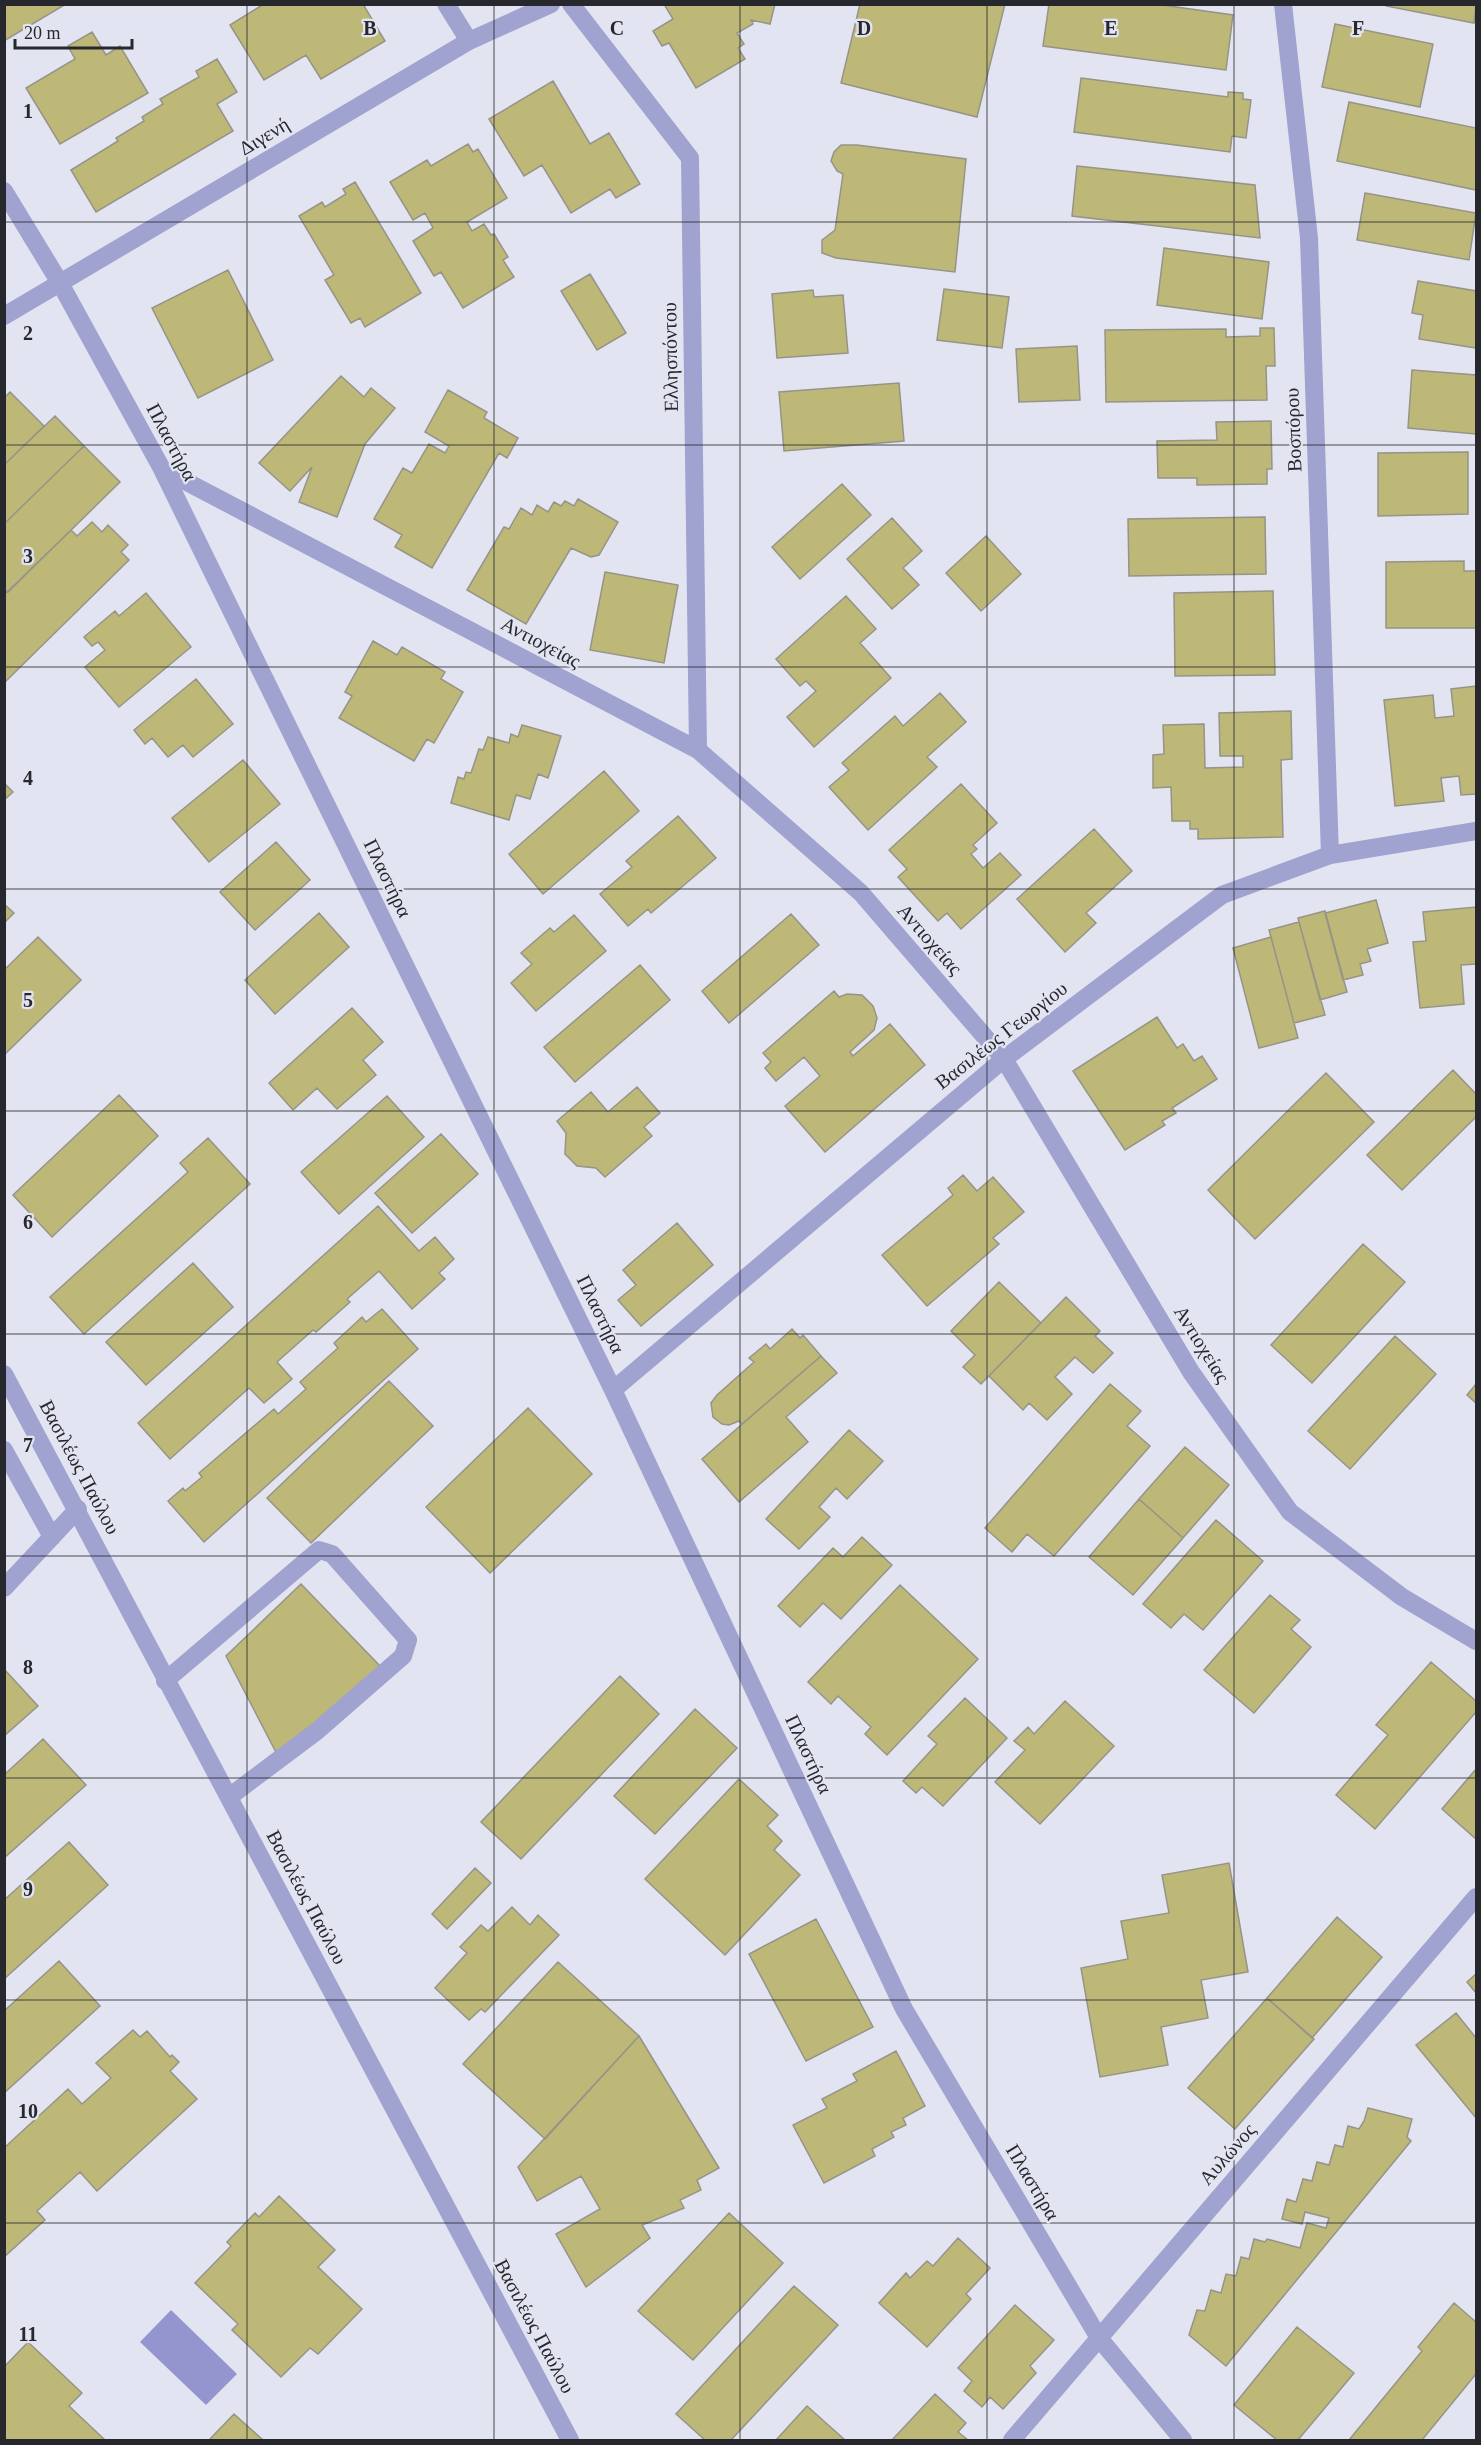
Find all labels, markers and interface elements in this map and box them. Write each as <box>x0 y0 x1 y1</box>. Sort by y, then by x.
scale bar <box>15 12 132 50</box>
text: B <box>363 17 377 39</box>
text: C <box>610 17 624 39</box>
text: D <box>857 17 871 39</box>
text: E <box>1104 17 1118 39</box>
text: F <box>1352 17 1364 39</box>
text: 20 m <box>24 23 61 43</box>
text: 1 <box>23 100 33 122</box>
street label: Διγενή <box>235 113 294 160</box>
street label: Ελλησπόντου <box>658 302 683 412</box>
text: 2 <box>23 322 33 344</box>
street label: Βοσπόρου <box>1281 387 1306 472</box>
street label: Πλαστήρα <box>142 400 202 485</box>
text: 3 <box>23 545 33 567</box>
street label: Αντιοχείας <box>497 612 584 673</box>
text: 4 <box>23 767 33 789</box>
street label: Πλαστήρα <box>359 835 417 922</box>
street label: Αντιοχείας <box>893 899 967 980</box>
street label: Βασιλέως Γεωργίου <box>931 977 1072 1094</box>
text: 5 <box>23 989 33 1011</box>
text: 6 <box>23 1211 33 1233</box>
street label: Πλαστήρα <box>572 1271 630 1358</box>
street label: Αντιοχείας <box>1169 1301 1234 1387</box>
street label: Βασιλέως Παύλου <box>35 1396 125 1538</box>
text: 7 <box>23 1434 33 1456</box>
text: 8 <box>23 1656 33 1678</box>
street label: Πλαστήρα <box>780 1711 837 1798</box>
street label: Βασιλέως Παύλου <box>262 1826 352 1968</box>
text: 9 <box>23 1878 33 1900</box>
text: 10 <box>18 2100 38 2122</box>
street label: Αυλώνος <box>1194 2119 1260 2189</box>
street label: Πλαστήρα <box>1001 2140 1064 2225</box>
street label: Βασιλέως Παύλου <box>490 2255 580 2397</box>
text: 11 <box>19 2323 37 2345</box>

